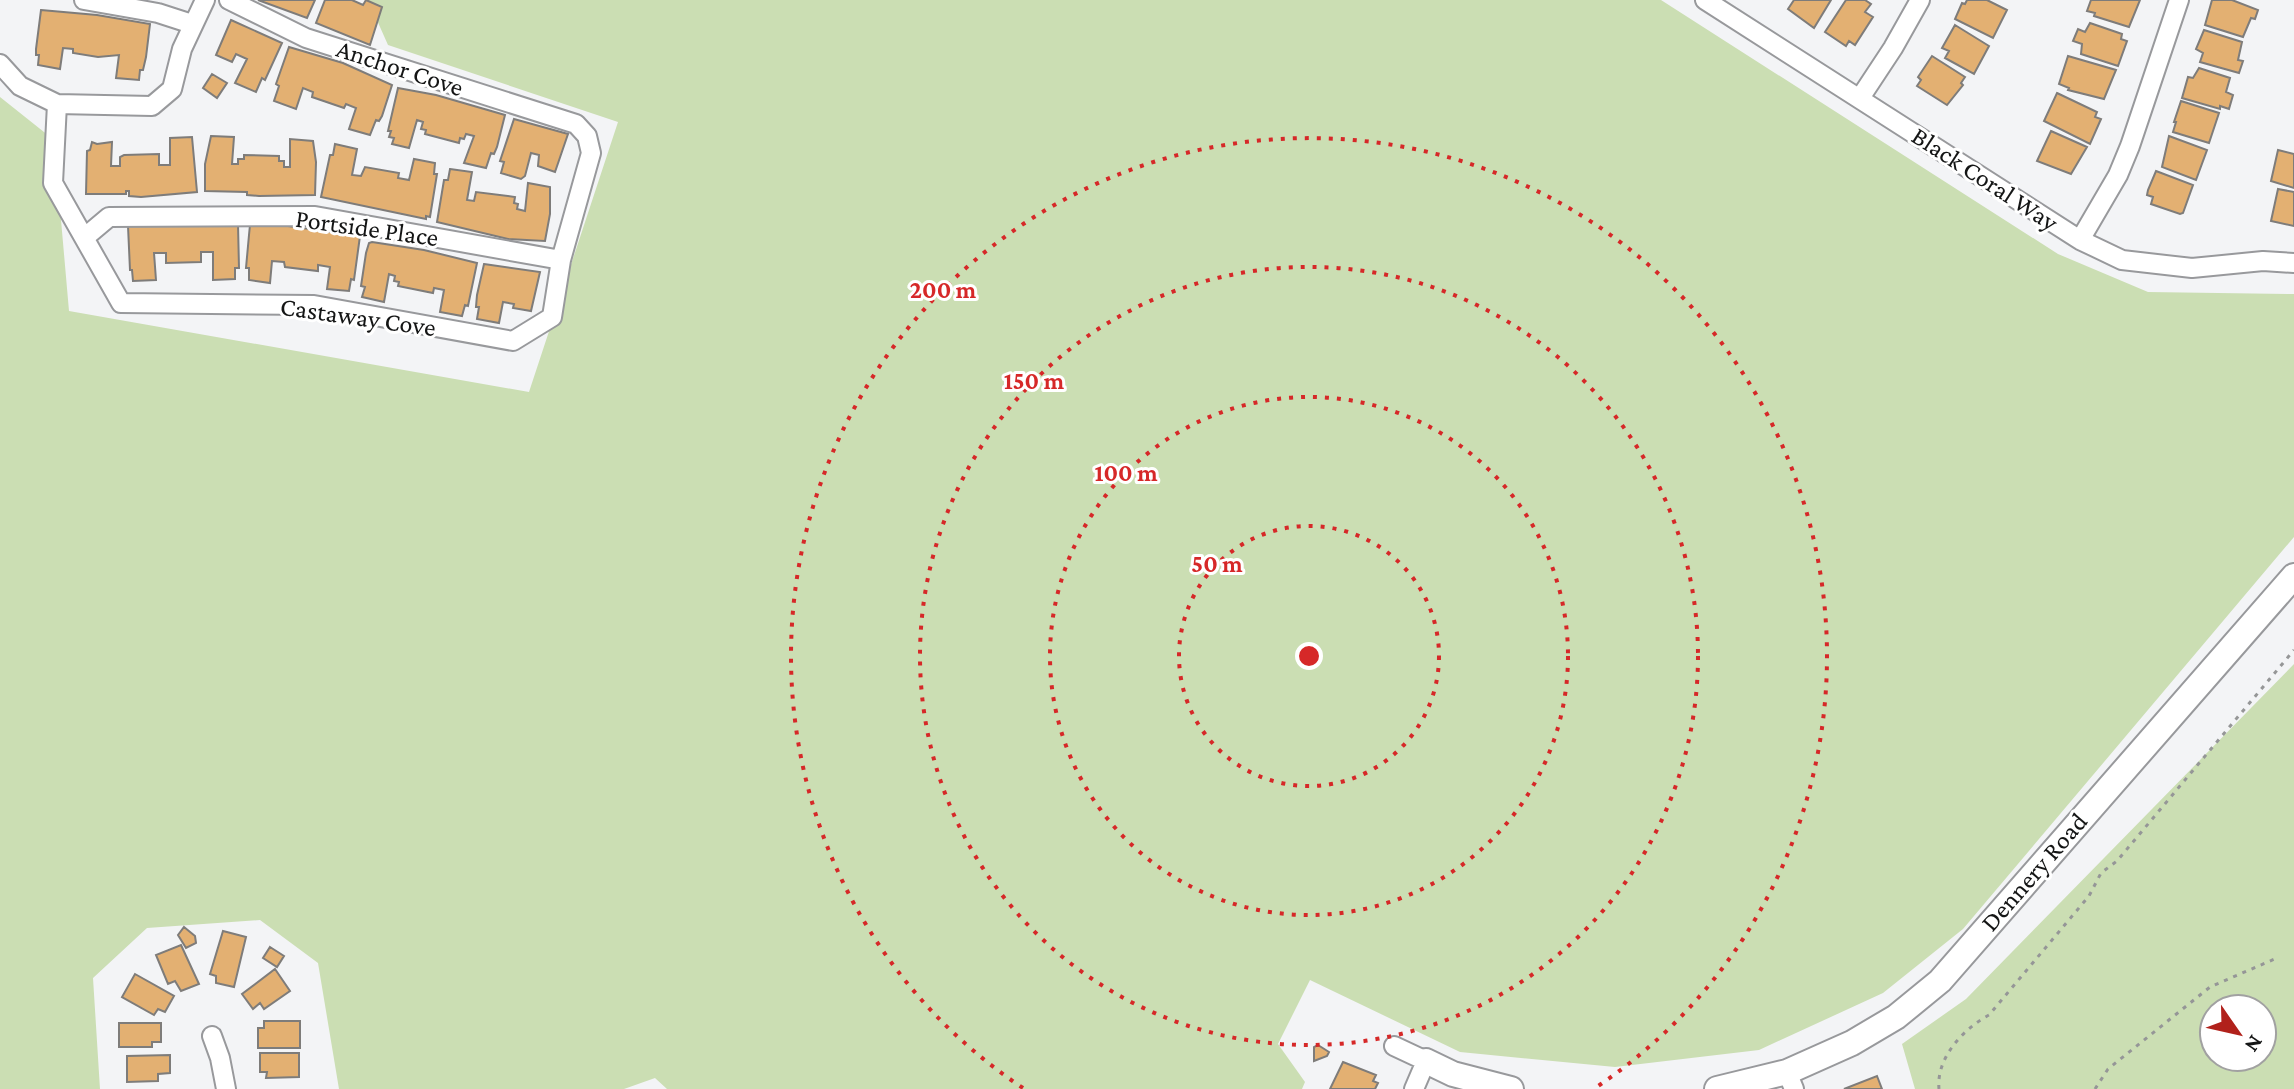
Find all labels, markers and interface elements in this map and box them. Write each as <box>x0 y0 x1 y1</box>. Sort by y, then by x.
street label: Anchor Cove <box>333 34 467 102</box>
street label: Black Coral Way <box>1907 121 2064 238</box>
street label: Portside Place <box>294 204 440 252</box>
text: 200 m <box>910 276 977 303</box>
street label: Castaway Cove <box>278 292 438 342</box>
text: 150 m <box>1004 367 1065 394</box>
text: 100 m <box>1094 459 1158 486</box>
text: 50 m <box>1191 550 1243 577</box>
centre of rings <box>1295 642 1323 670</box>
street label: Dennery Road <box>1975 807 2093 937</box>
north arrow <box>2198 993 2278 1073</box>
text: N <box>2240 1031 2269 1057</box>

